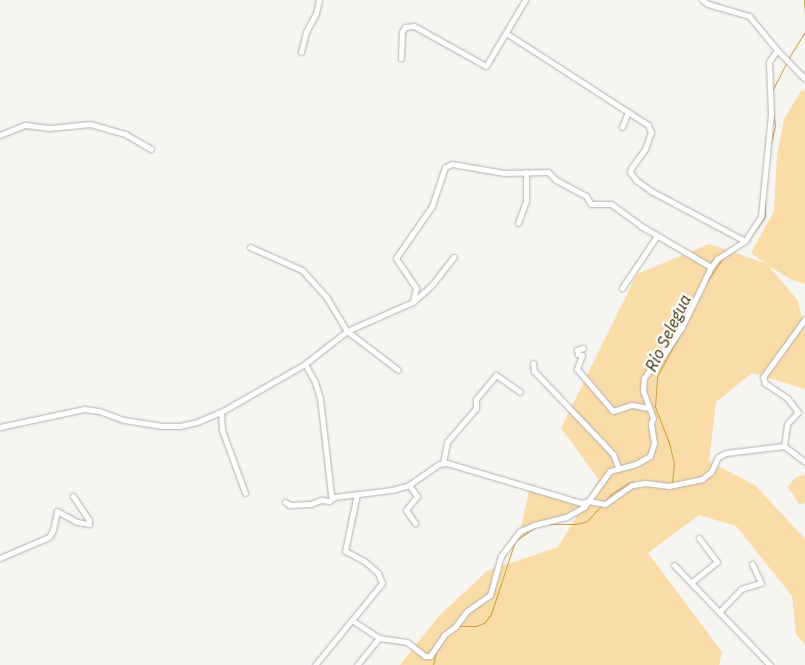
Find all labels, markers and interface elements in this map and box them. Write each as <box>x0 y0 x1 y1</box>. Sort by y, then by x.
water label: Río Selegua <box>641 291 695 375</box>

